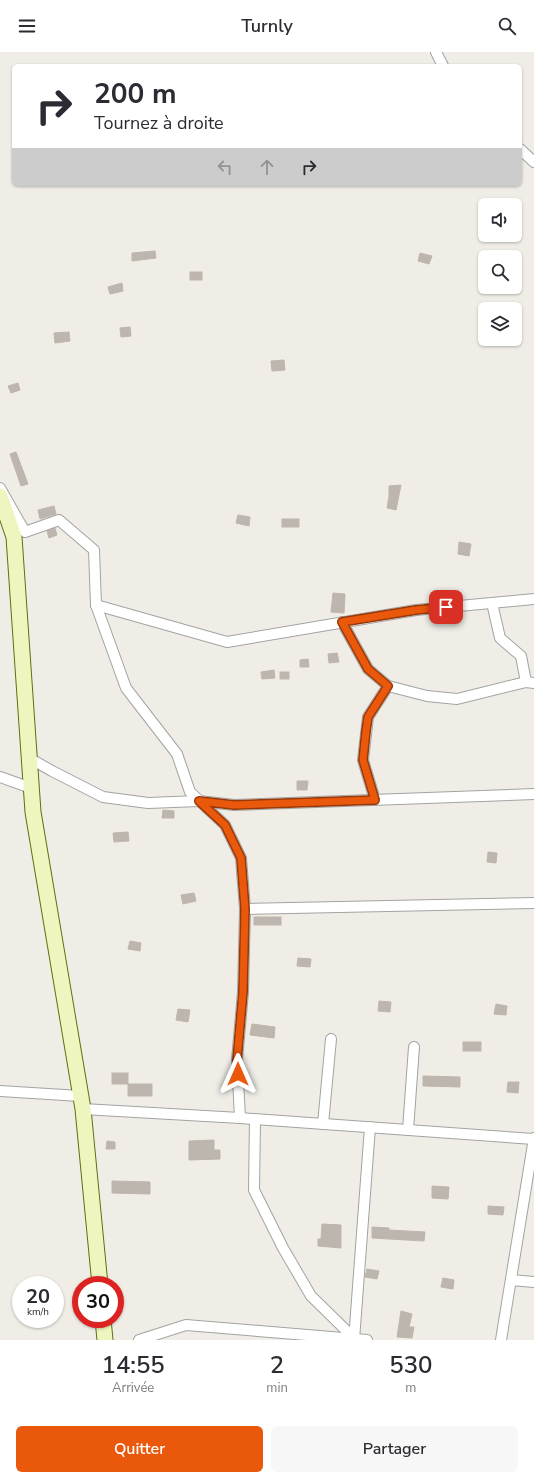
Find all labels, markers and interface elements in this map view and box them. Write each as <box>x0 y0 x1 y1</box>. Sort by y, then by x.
text: Turnly <box>241 14 293 38</box>
icon: menu <box>16 15 38 37</box>
icon: search <box>496 15 518 37</box>
text: 200 m <box>94 75 177 113</box>
icon: right <box>28 80 80 132</box>
text: Tournez à droite <box>94 111 224 135</box>
icon: left <box>214 156 236 178</box>
icon: ahead <box>256 156 278 178</box>
icon: right <box>298 156 320 178</box>
map controls <box>478 198 522 346</box>
button: sound <box>478 198 522 242</box>
button: search <box>478 250 522 294</box>
button: layers <box>478 302 522 346</box>
pin <box>429 590 463 624</box>
icon: arrive <box>435 596 457 618</box>
position arrow <box>217 1053 259 1095</box>
speed limit sign: 30 <box>72 1276 124 1328</box>
text: 20 <box>26 1283 50 1310</box>
text: km/h <box>27 1305 49 1319</box>
text: 14:55 <box>101 1349 165 1381</box>
text: 2 <box>270 1349 284 1381</box>
text: 530 <box>389 1349 432 1381</box>
text: Arrivée <box>112 1379 154 1397</box>
text: min <box>266 1379 288 1397</box>
text: m <box>405 1379 416 1397</box>
button: Quitter <box>16 1426 263 1472</box>
button: Partager <box>271 1426 518 1472</box>

